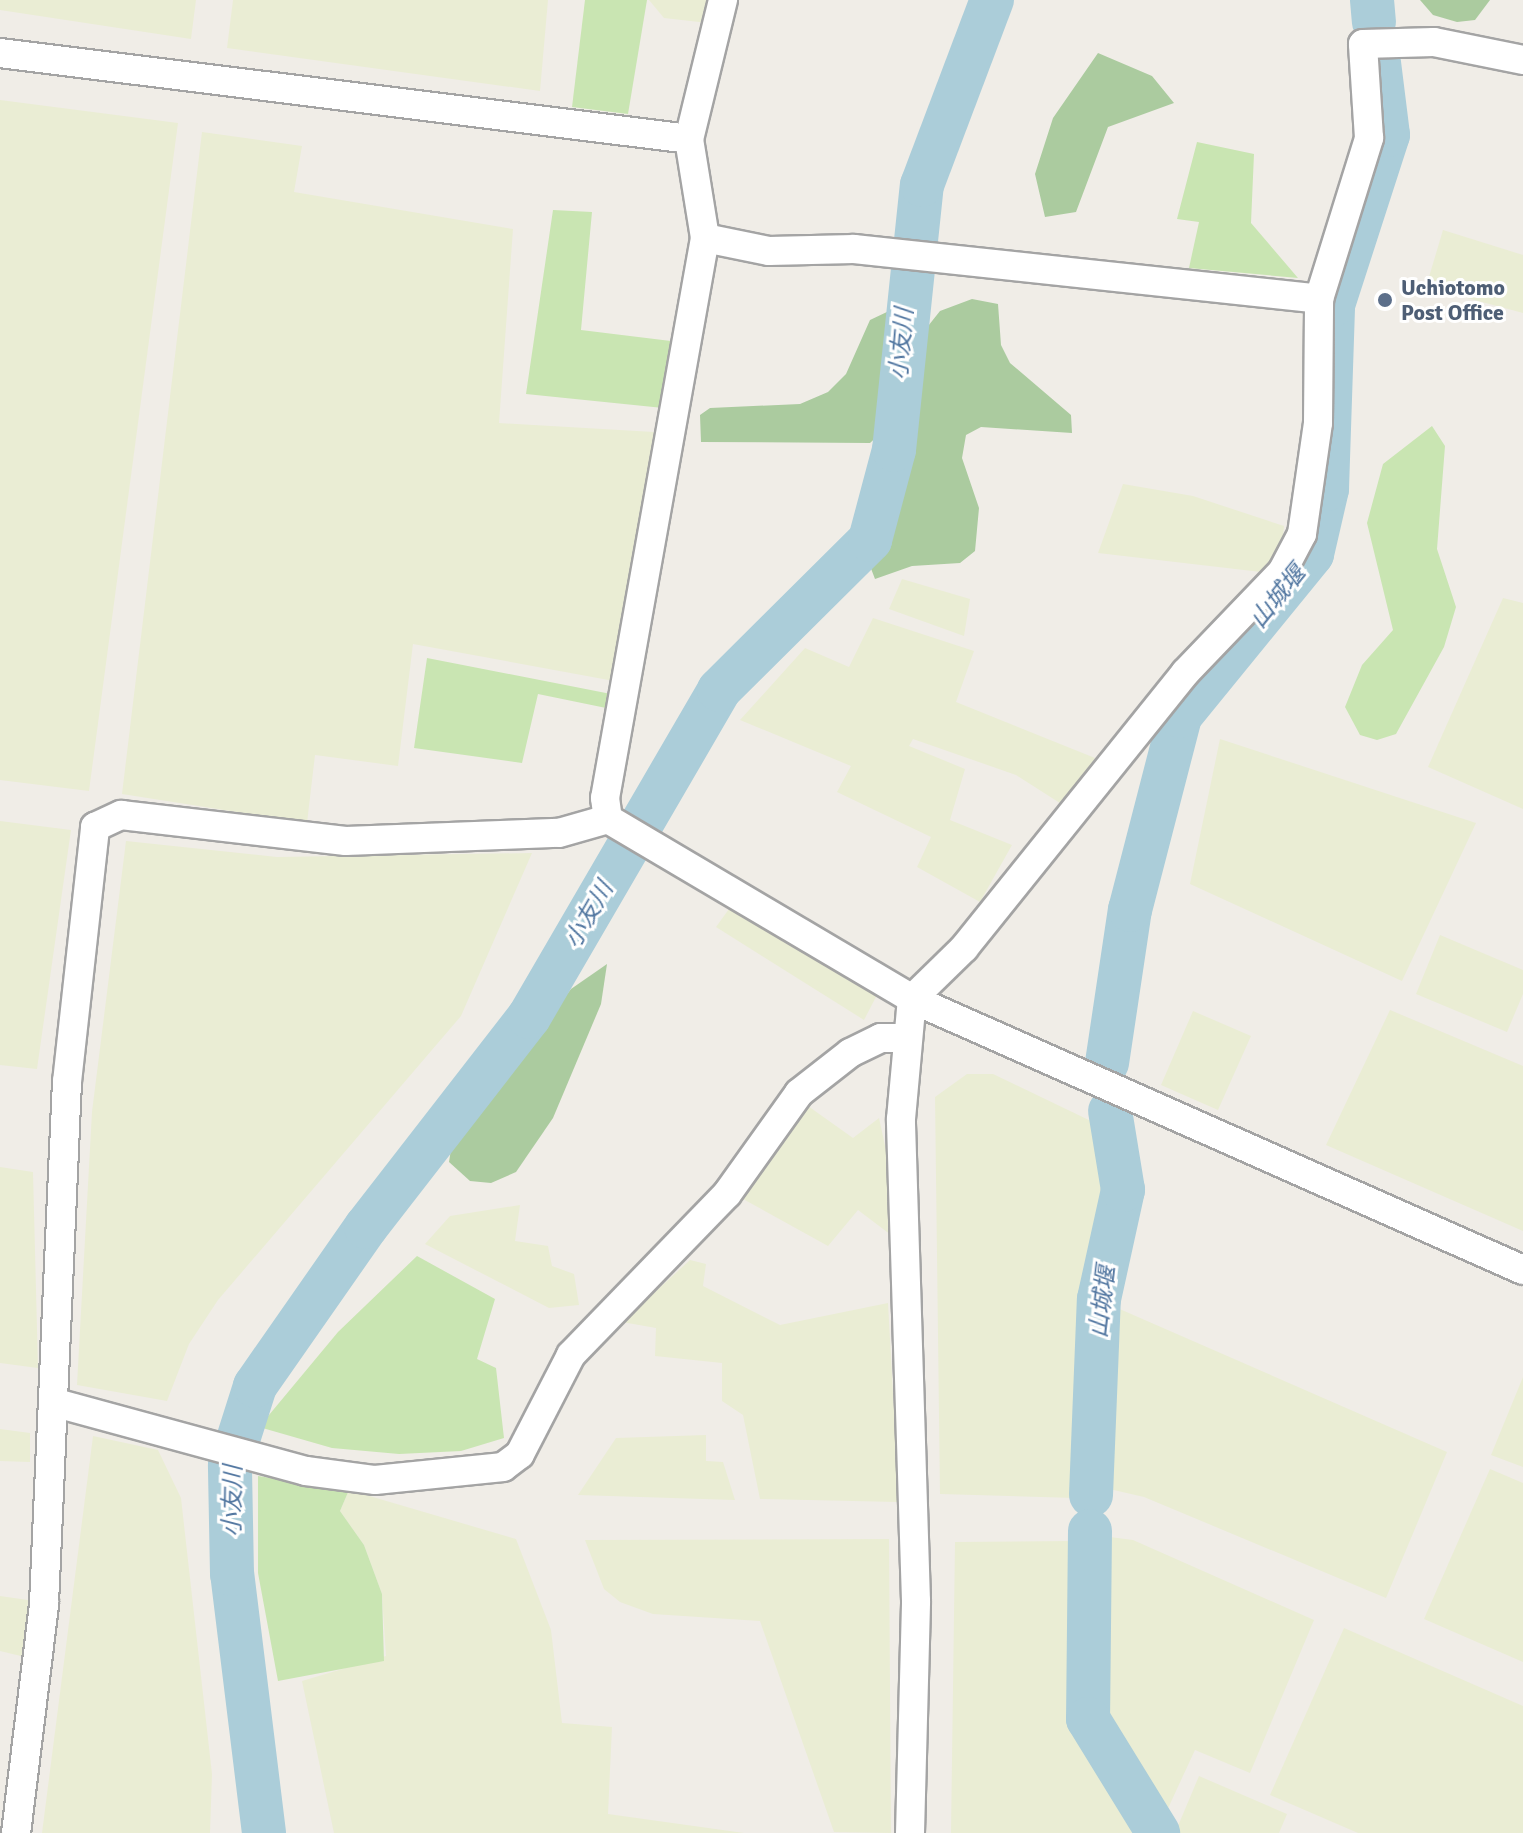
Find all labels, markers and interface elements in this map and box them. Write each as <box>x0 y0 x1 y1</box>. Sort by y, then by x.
place label: Uchiotomo Post Office <box>1401 274 1505 326</box>
marker: Uchiotomo Post Office <box>1376 291 1394 309</box>
water label: 小友川 <box>885 307 919 381</box>
water label: 山城堰 <box>1244 560 1312 634</box>
water label: 小友川 <box>559 877 619 953</box>
water label: 山城堰 <box>1084 1265 1122 1339</box>
water label: 小友川 <box>218 1465 248 1537</box>

